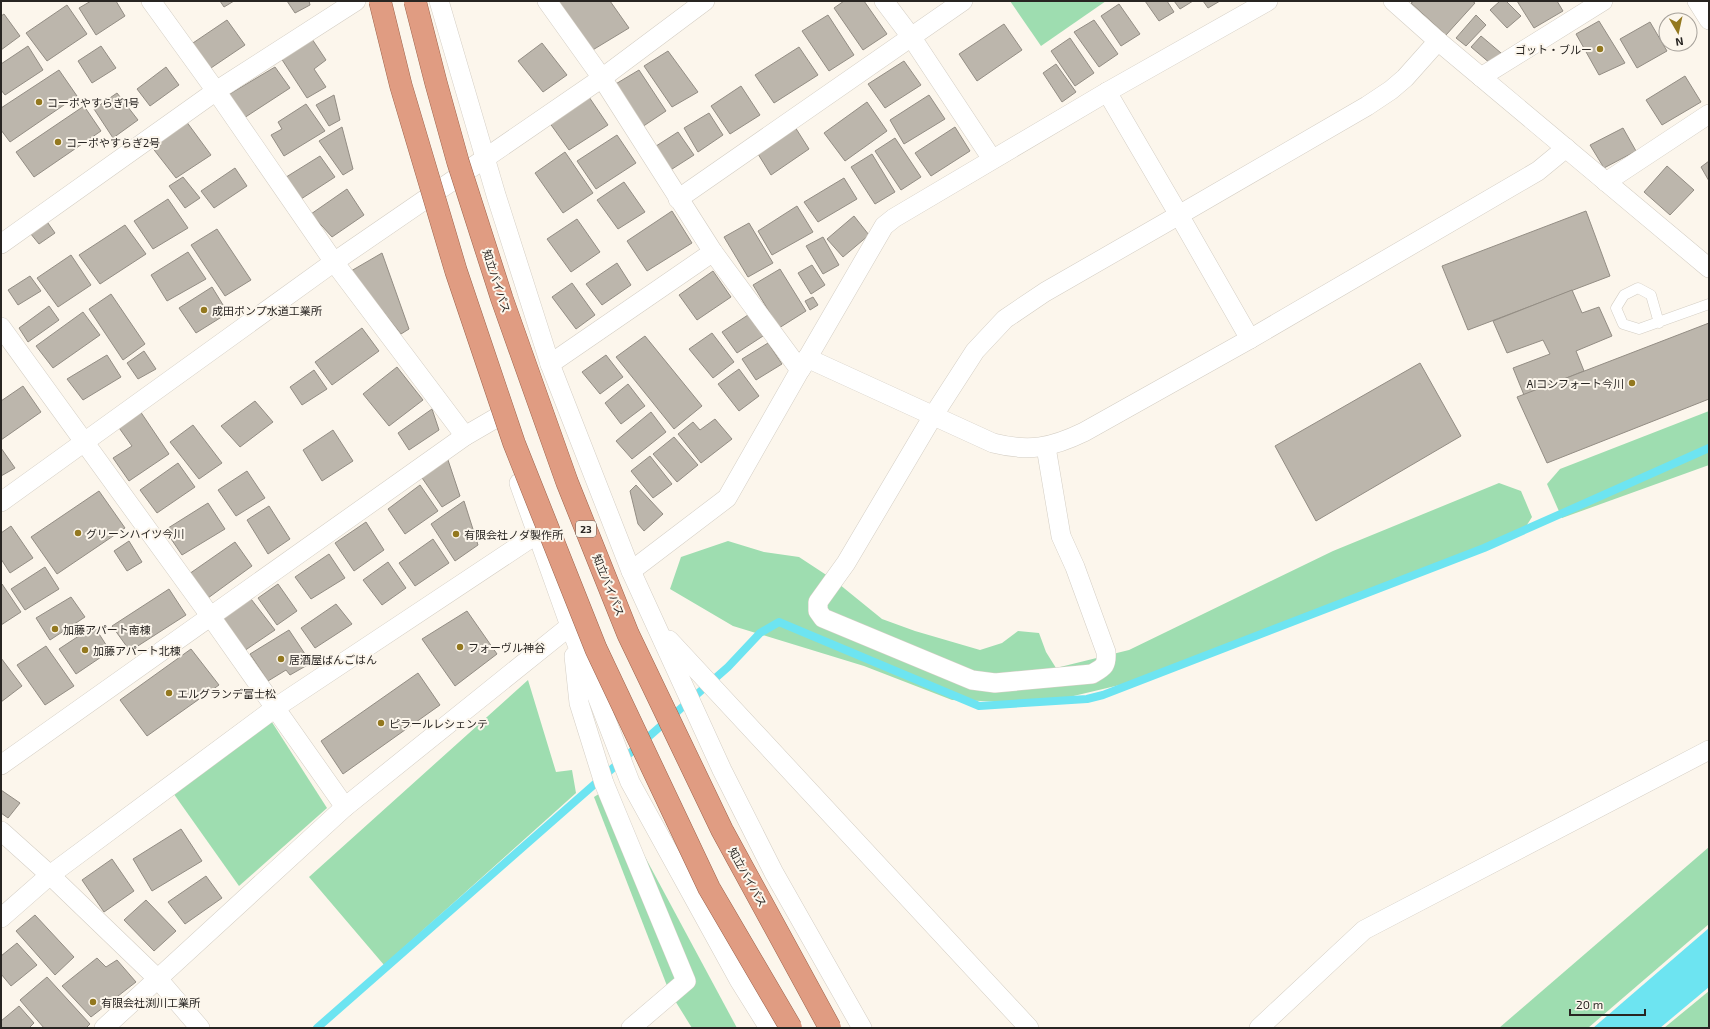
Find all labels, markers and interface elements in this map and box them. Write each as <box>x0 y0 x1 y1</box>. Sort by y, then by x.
north arrow <box>1658 12 1698 52</box>
text: N <box>1675 35 1685 49</box>
place label: ゴット・ブルー <box>1515 43 1592 56</box>
marker: ゴット・ブルー <box>1595 44 1605 54</box>
place label: コーポやすらぎ1号 <box>47 96 139 109</box>
marker: コーポやすらぎ1号 <box>34 97 44 107</box>
place label: コーポやすらぎ2号 <box>66 136 160 149</box>
marker: コーポやすらぎ2号 <box>53 137 63 147</box>
street label: 知立バイパス <box>481 248 513 314</box>
place label: 成田ポンプ水道工業所 <box>212 304 323 317</box>
marker: 成田ポンプ水道工業所 <box>199 305 209 315</box>
place label: AIコンフォート今川 <box>1527 377 1624 390</box>
marker: AIコンフォート今川 <box>1627 378 1637 388</box>
road number: 23 <box>576 521 596 537</box>
place label: グリーンハイツ今川 <box>86 527 184 540</box>
marker: グリーンハイツ今川 <box>73 528 83 538</box>
place label: 有限会社ノダ製作所 <box>464 528 564 541</box>
marker: 有限会社ノダ製作所 <box>451 529 461 539</box>
street label: 知立バイパス <box>591 552 627 618</box>
place label: 加藤アパート南棟 <box>63 623 151 636</box>
marker: 加藤アパート南棟 <box>50 624 60 634</box>
place label: フォーヴル神谷 <box>468 641 545 654</box>
marker: フォーヴル神谷 <box>455 642 465 652</box>
place label: 加藤アパート北棟 <box>93 644 181 657</box>
marker: 加藤アパート北棟 <box>80 645 90 655</box>
place label: 居酒屋ばんごはん <box>289 653 377 666</box>
marker: 居酒屋ばんごはん <box>276 654 286 664</box>
place label: エルグランデ富士松 <box>177 687 276 700</box>
marker: エルグランデ富士松 <box>164 688 174 698</box>
place label: ピラールレシェンテ <box>389 717 488 730</box>
marker: ピラールレシェンテ <box>376 718 386 728</box>
street label: 知立バイパス <box>726 845 770 909</box>
scale bar <box>1570 991 1645 1017</box>
place label: 有限会社渕川工業所 <box>101 996 201 1009</box>
marker: 有限会社渕川工業所 <box>88 997 98 1007</box>
text: 20 m <box>1576 997 1603 1011</box>

